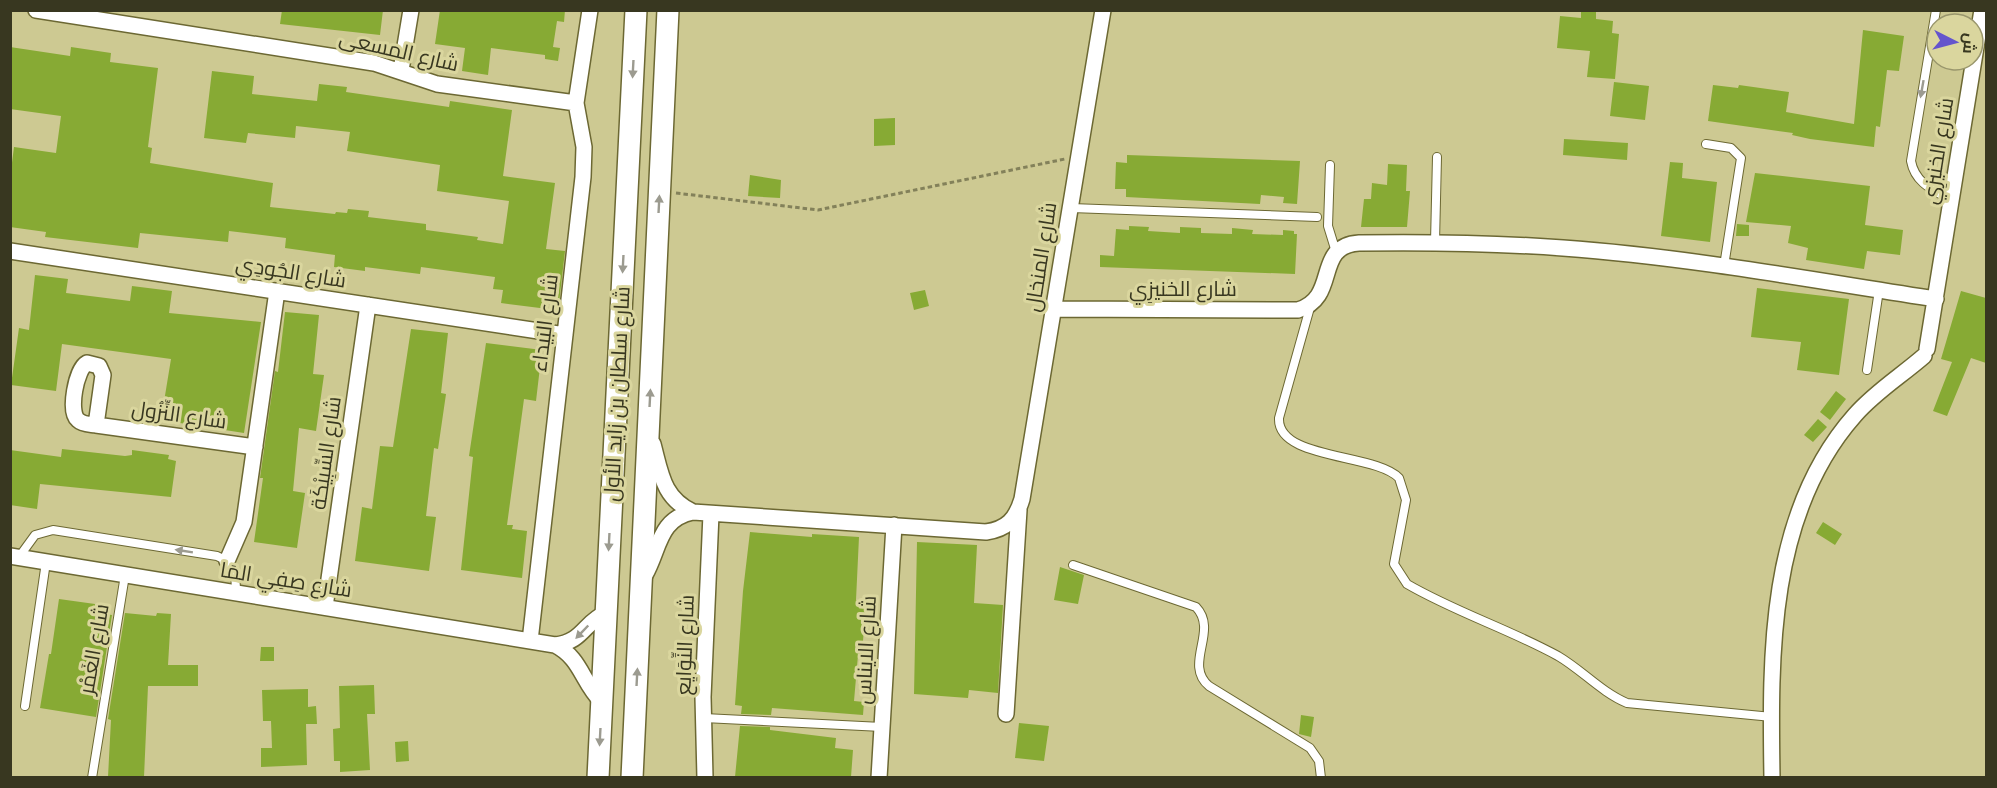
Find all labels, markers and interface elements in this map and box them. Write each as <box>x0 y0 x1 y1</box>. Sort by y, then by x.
north arrow <box>1925 12 1985 72</box>
street label: شارع المسعى <box>336 24 462 78</box>
text: ش <box>1959 32 1981 55</box>
one-way arrow <box>628 59 637 78</box>
one-way arrow <box>1917 79 1926 98</box>
street label: شارع الخنيزِي <box>1916 96 1962 207</box>
one-way arrow <box>655 194 664 213</box>
street label: شارع المنخال <box>1018 200 1064 314</box>
street label: شارع الجُودِي <box>233 249 348 297</box>
one-way arrow <box>618 254 628 273</box>
street label: شارع البَيداء <box>525 272 565 374</box>
street label: شارع الخنيزِي <box>1129 275 1237 305</box>
street label: شارع سلطان بن زايد الأول <box>597 286 637 502</box>
one-way arrow <box>646 389 655 408</box>
street label: شارع النِّزُول <box>130 394 228 436</box>
street label: شارع السِّبِيْكَة <box>304 395 348 511</box>
one-way arrow <box>605 533 614 552</box>
one-way arrow <box>175 546 194 555</box>
street label: شارع صِفِي المَا <box>218 556 354 606</box>
street label: شارع النِّوَايِع <box>669 594 701 696</box>
street label: شارع الايناس <box>849 595 883 705</box>
street label: شارع الغَمْر <box>72 601 116 697</box>
one-way arrow <box>575 625 589 640</box>
one-way arrow <box>632 668 641 687</box>
one-way arrow <box>595 728 604 747</box>

